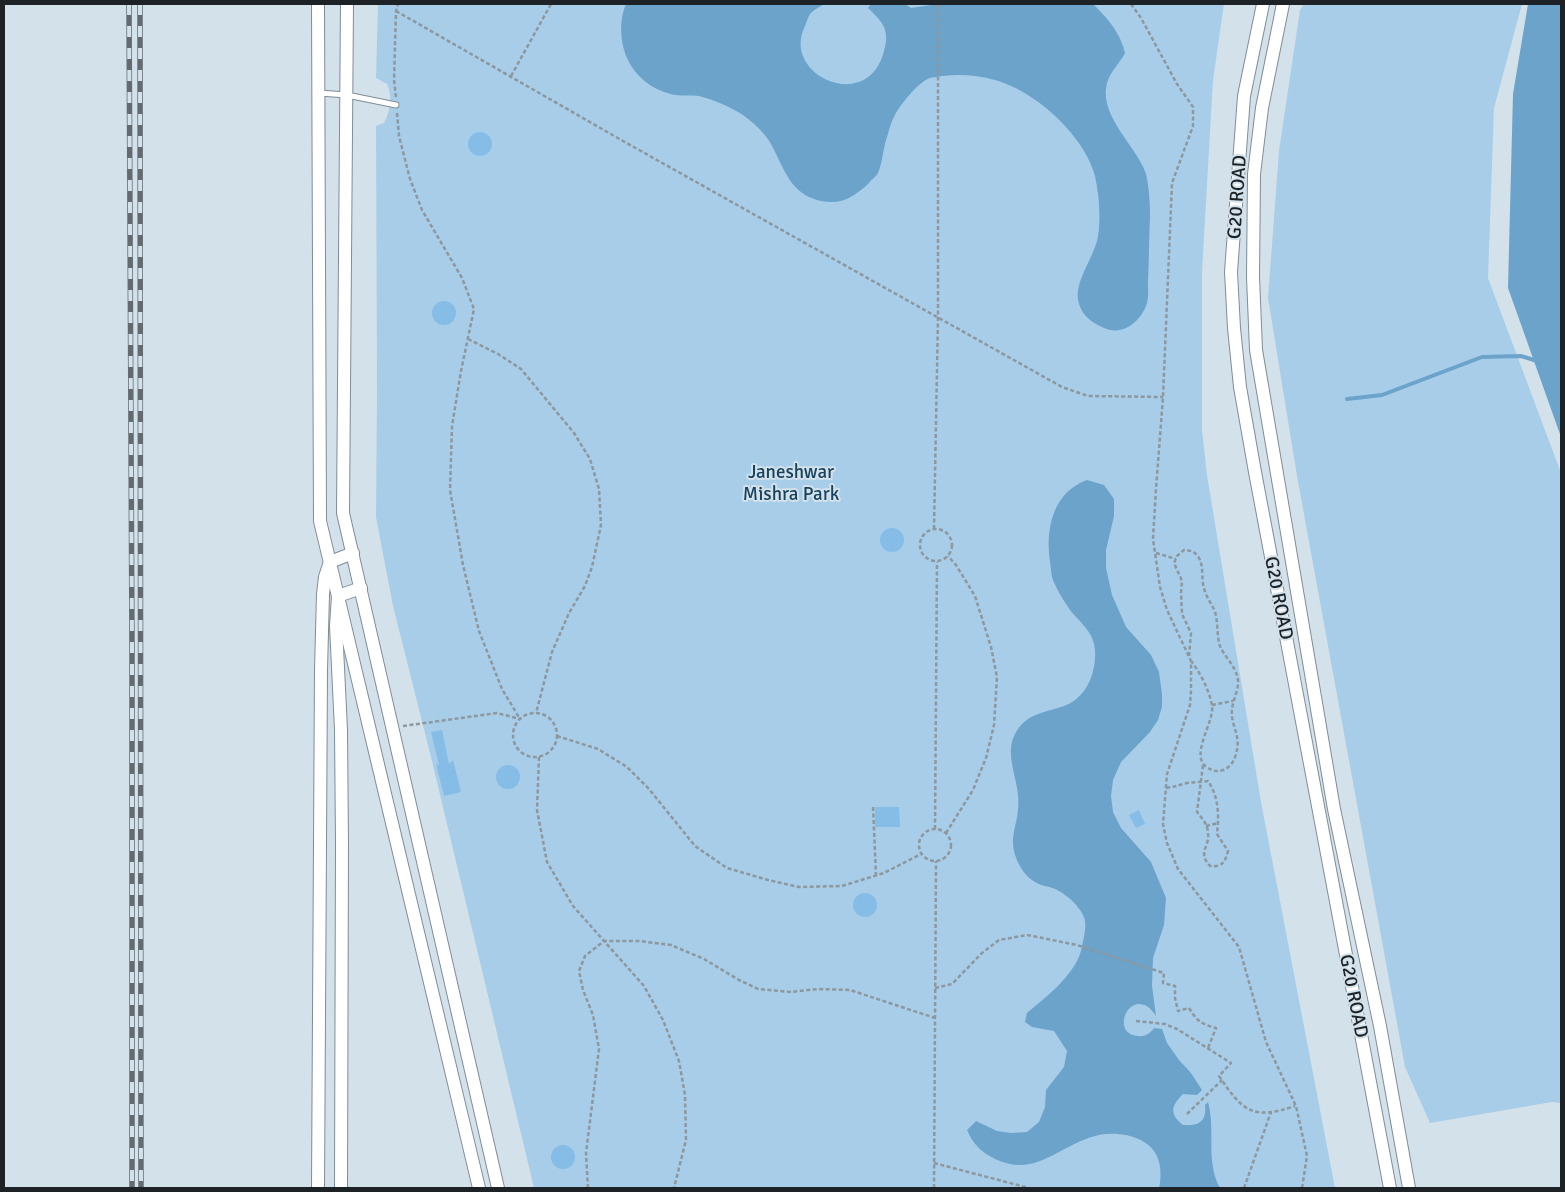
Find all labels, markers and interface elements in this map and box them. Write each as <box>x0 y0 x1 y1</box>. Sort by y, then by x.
street label: G20 ROAD <box>1222 154 1252 240</box>
park label: Janeshwar Mishra Park <box>743 460 840 506</box>
street label: G20 ROAD <box>1259 554 1299 642</box>
street label: G20 ROAD <box>1334 952 1374 1040</box>

